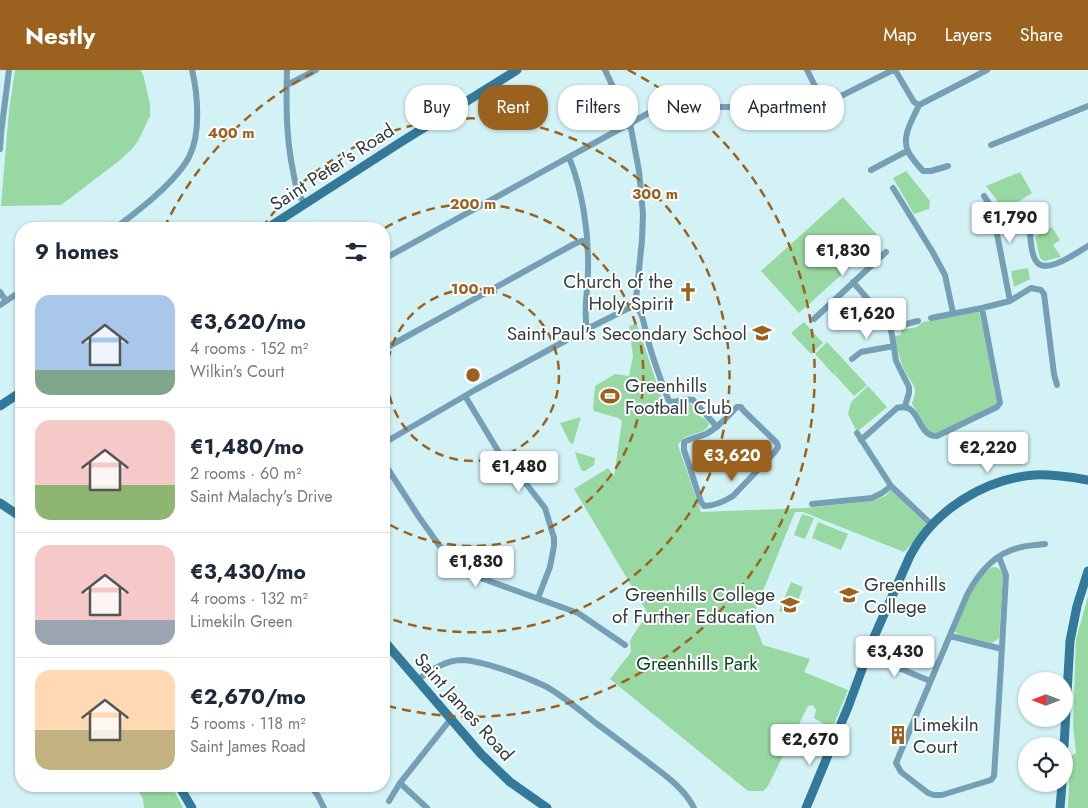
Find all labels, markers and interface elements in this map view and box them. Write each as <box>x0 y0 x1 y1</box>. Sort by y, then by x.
text: Nestly <box>25 18 95 53</box>
text: Map <box>883 22 917 48</box>
text: Layers <box>945 22 992 48</box>
text: Share <box>1020 22 1063 48</box>
chip: Buy <box>405 85 468 130</box>
chip: Rent <box>478 85 548 130</box>
chip: Filters <box>558 85 638 130</box>
chip: New <box>648 85 720 130</box>
chip: Apartment <box>730 85 844 130</box>
street label: Saint Peter's Road <box>265 117 399 217</box>
text: 400 m <box>207 122 255 144</box>
text: 300 m <box>632 183 678 205</box>
text: 200 m <box>450 193 496 215</box>
pin: €1,790 <box>969 202 1051 244</box>
text: €1,790 <box>983 206 1037 229</box>
pin: €1,830 <box>802 234 884 277</box>
text: 9 homes <box>35 237 119 267</box>
icon: filters <box>342 238 370 266</box>
text: €1,830 <box>816 239 870 262</box>
place label: Church of the Holy Spirit <box>563 268 673 317</box>
text: 100 m <box>451 278 495 300</box>
church icon: Church of the Holy Spirit <box>677 281 699 303</box>
pin: €1,620 <box>826 298 908 340</box>
text: €1,620 <box>839 302 895 325</box>
text: €3,620/mo <box>190 307 306 337</box>
icon: home <box>75 315 135 375</box>
place label: Saint Paul's Secondary School <box>507 320 747 347</box>
school or university icon: Saint Paul's Secondary School <box>751 322 773 344</box>
text: 4 rooms · 152 m² <box>190 337 308 360</box>
text: Wilkin's Court <box>190 360 284 383</box>
centre of rings <box>464 366 482 384</box>
place label: Greenhills Football Club <box>625 372 732 421</box>
sports icon: Greenhills Football Club <box>599 385 621 407</box>
text: €1,480/mo <box>190 432 304 462</box>
pin: €2,220 <box>947 432 1029 474</box>
text: €2,220 <box>959 436 1017 459</box>
icon: home <box>75 440 135 500</box>
pin: €3,620 <box>691 440 773 482</box>
text: €3,620 <box>703 444 761 467</box>
pin: €1,480 <box>478 450 560 493</box>
text: €1,480 <box>491 455 547 478</box>
text: 2 rooms · 60 m² <box>190 462 302 485</box>
text: Saint Malachy's Drive <box>190 485 332 508</box>
pin: €1,830 <box>435 546 517 588</box>
text: €1,830 <box>449 550 503 573</box>
text: €3,430/mo <box>190 557 306 587</box>
icon: home <box>75 565 135 625</box>
place label: Greenhills College <box>864 571 946 620</box>
place label: Greenhills College of Further Education <box>612 581 775 630</box>
school or university icon: Greenhills College <box>838 584 860 606</box>
text: 4 rooms · 132 m² <box>190 587 308 610</box>
school or university icon: Greenhills College of Further Education <box>779 594 801 616</box>
text: Limekiln Green <box>190 610 293 633</box>
pin: €3,430 <box>854 636 936 678</box>
text: €3,430 <box>866 640 924 663</box>
street label: Saint James Road <box>408 647 520 767</box>
park label: Greenhills Park <box>636 650 758 677</box>
north arrow <box>1018 672 1072 728</box>
map controls <box>1018 672 1073 792</box>
text: €2,670/mo <box>190 682 306 712</box>
icon: home <box>75 690 135 750</box>
place label: Limekiln Court <box>913 711 979 760</box>
text: 5 rooms · 118 m² <box>190 712 306 735</box>
pin: €2,670 <box>769 724 851 766</box>
building icon: Limekiln Court <box>887 724 909 746</box>
text: €2,670 <box>781 728 839 751</box>
text: Saint James Road <box>190 735 306 758</box>
button: locate <box>1018 737 1073 792</box>

